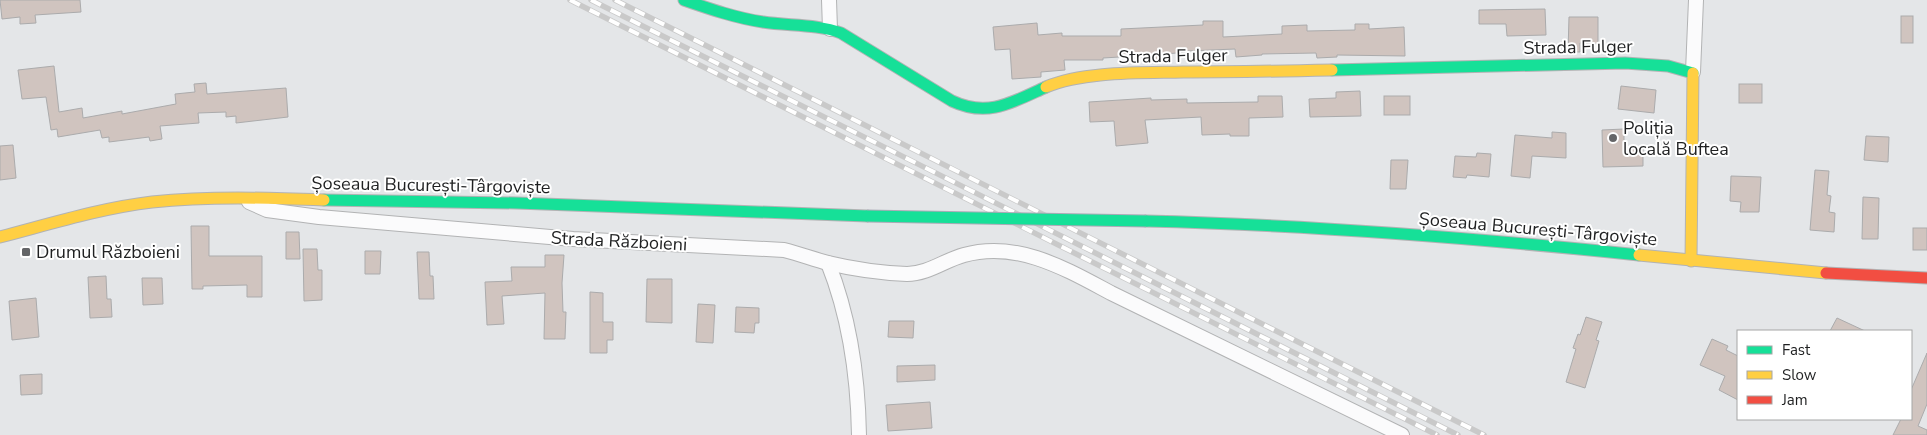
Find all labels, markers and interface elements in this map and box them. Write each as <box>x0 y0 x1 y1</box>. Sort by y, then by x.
street label: Strada Fulger <box>1523 34 1633 60</box>
street label: Strada Fulger <box>1118 43 1228 69</box>
place label: Poliția locală Buftea <box>1623 116 1729 161</box>
marker: Poliția locală Buftea <box>1607 132 1619 144</box>
street label: Șoseaua București-Târgoviște <box>311 171 551 199</box>
street label: Șoseaua București-Târgoviște <box>1418 207 1658 251</box>
street label: Strada Războieni <box>550 225 688 257</box>
place label: Drumul Războieni <box>36 240 180 264</box>
marker: Drumul Războieni <box>20 246 32 258</box>
legend <box>1737 330 1912 420</box>
text: Fast <box>1782 340 1811 360</box>
text: Slow <box>1782 365 1817 385</box>
text: Jam <box>1781 390 1808 410</box>

